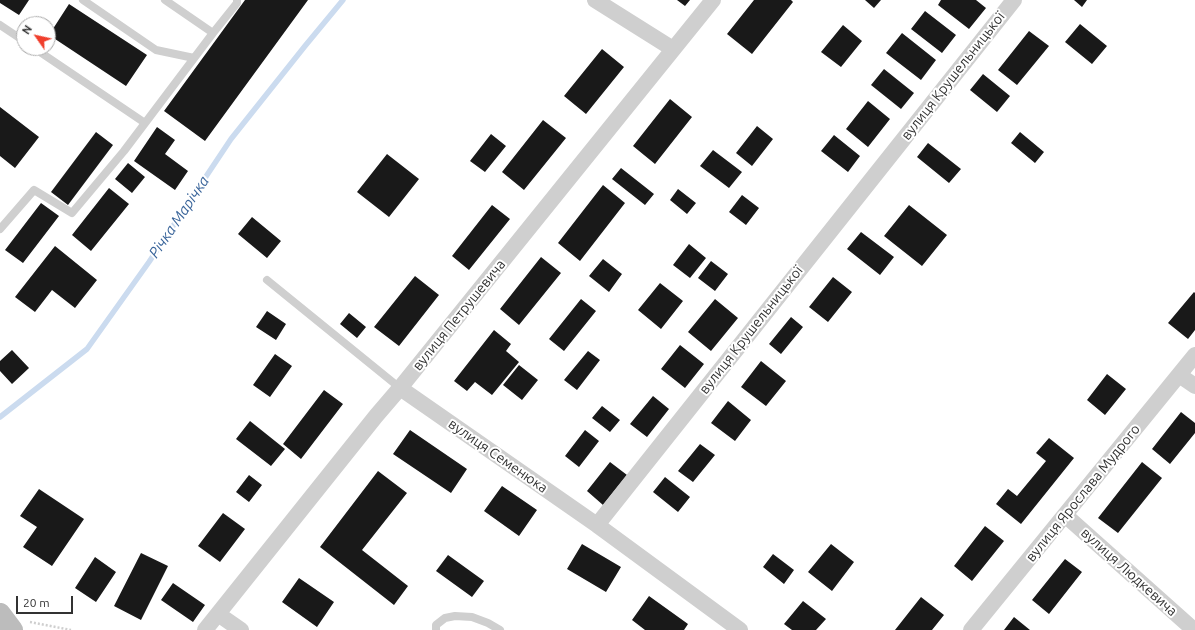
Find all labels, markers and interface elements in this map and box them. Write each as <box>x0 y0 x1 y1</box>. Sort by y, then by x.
street label: вулиця Крушельницької <box>898 9 1008 143</box>
north arrow <box>16 16 56 56</box>
text: N <box>20 23 34 37</box>
water label: Річка Марічка <box>145 173 213 261</box>
street label: вулиця Петрушевича <box>409 256 509 374</box>
street label: вулиця Крушельницької <box>696 263 806 397</box>
street label: вулиця Семенюка <box>445 415 551 497</box>
street label: вулиця Ярослава Мудрого <box>1022 421 1144 565</box>
street label: вулиця Людкевича <box>1077 524 1181 620</box>
scale bar <box>18 588 75 614</box>
text: 20 m <box>23 596 50 609</box>

